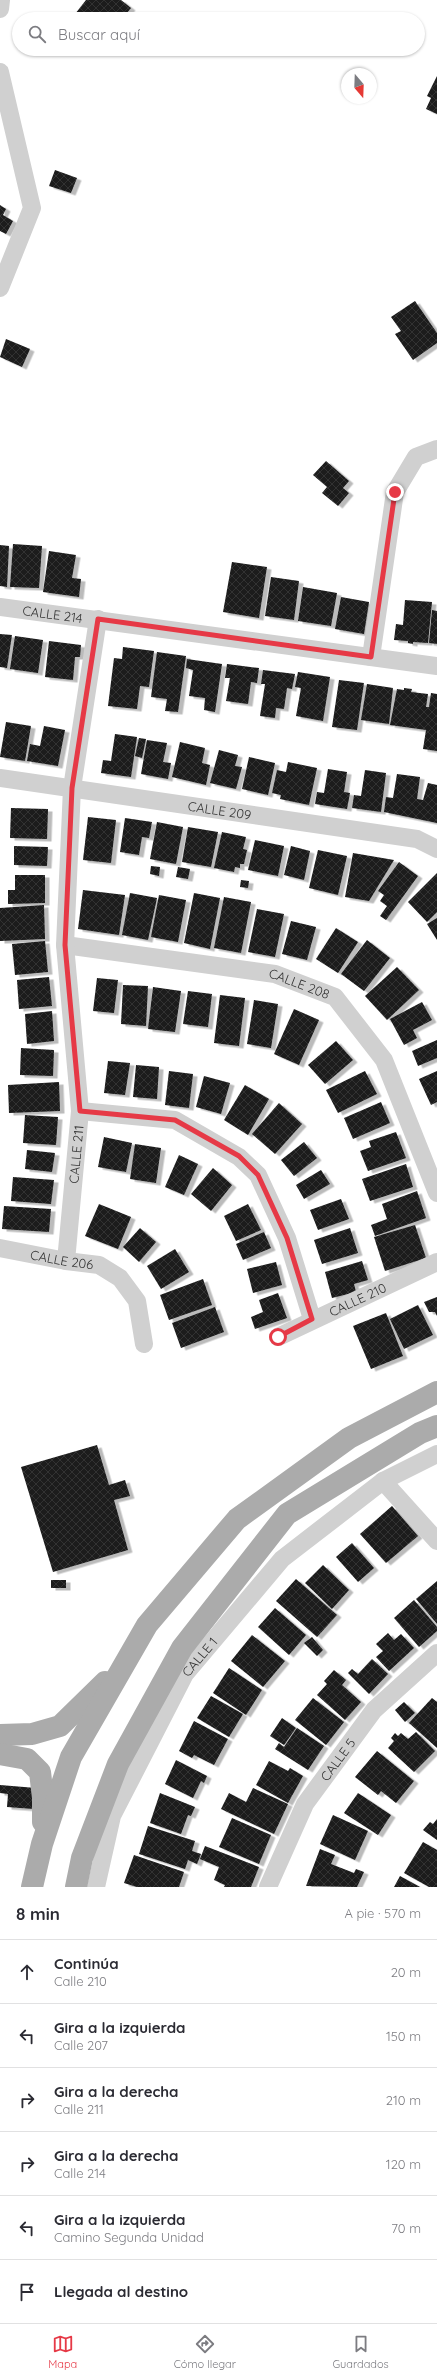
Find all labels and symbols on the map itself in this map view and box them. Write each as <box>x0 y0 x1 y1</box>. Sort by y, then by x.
north arrow <box>341 68 377 104</box>
route end <box>386 483 404 501</box>
street label: CALLE 214 <box>22 602 84 626</box>
street label: CALLE 209 <box>187 798 252 823</box>
street label: CALLE 208 <box>268 965 332 1002</box>
street label: CALLE 211 <box>65 1125 87 1184</box>
street label: CALLE 206 <box>29 1246 94 1272</box>
street label: CALLE 210 <box>326 1279 389 1320</box>
route start <box>269 1328 287 1346</box>
street label: CALLE 1 <box>178 1634 221 1680</box>
street label: CALLE 5 <box>317 1735 359 1784</box>

